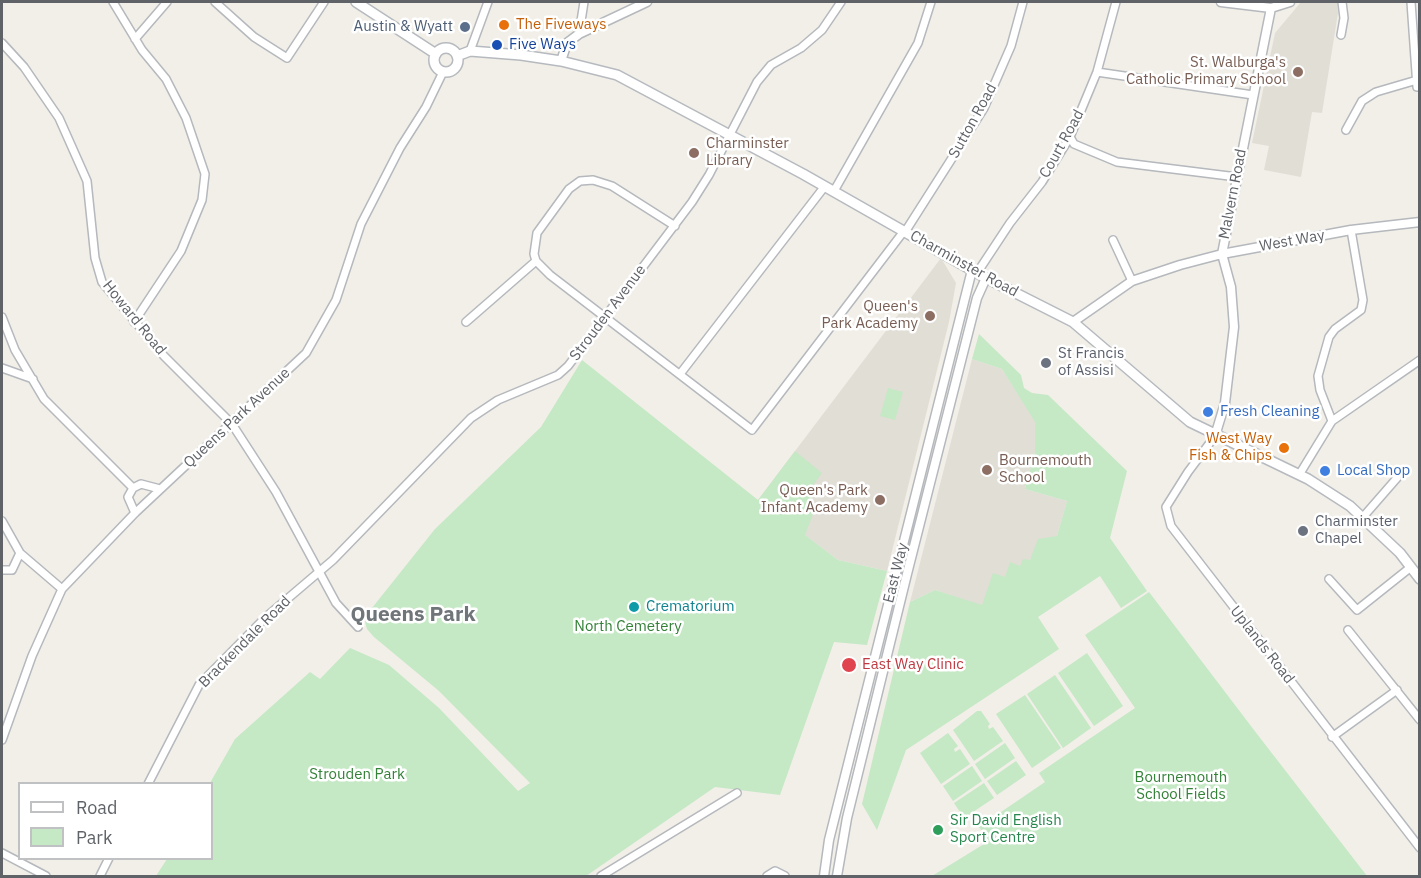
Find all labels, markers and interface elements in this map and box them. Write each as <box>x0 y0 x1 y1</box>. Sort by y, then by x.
place label: The Fiveways <box>516 16 606 34</box>
place label: Austin & Wyatt <box>354 18 453 36</box>
marker: The Fiveways <box>497 18 511 32</box>
marker: Austin & Wyatt <box>458 20 472 34</box>
place label: Five Ways <box>509 36 576 54</box>
marker: Five Ways <box>490 38 504 52</box>
place label: St. Walburga's Catholic Primary School <box>1126 54 1286 89</box>
marker: St. Walburga's Catholic Primary School <box>1291 65 1305 79</box>
street label: Sutton Road <box>945 81 1001 161</box>
street label: Court Road <box>1036 107 1088 181</box>
place label: Charminster Library <box>706 135 789 170</box>
marker: Charminster Library <box>687 146 701 160</box>
street label: Malvern Road <box>1215 147 1251 241</box>
street label: West Way <box>1258 226 1326 256</box>
street label: Charminster Road <box>907 227 1021 301</box>
street label: Strouden Avenue <box>566 261 650 365</box>
street label: Howard Road <box>99 277 169 359</box>
place label: Queen's Park Academy <box>822 298 918 333</box>
marker: Queen's Park Academy <box>923 309 937 323</box>
place label: St Francis of Assisi <box>1058 345 1124 380</box>
marker: St Francis of Assisi <box>1039 356 1053 370</box>
street label: Queens Park Avenue <box>180 364 294 472</box>
place label: Fresh Cleaning <box>1220 403 1319 421</box>
marker: Fresh Cleaning <box>1201 405 1215 419</box>
place label: West Way Fish & Chips <box>1189 430 1272 465</box>
marker: West Way Fish & Chips <box>1277 441 1291 455</box>
place label: Bournemouth School <box>999 452 1092 487</box>
place label: Local Shop <box>1337 462 1410 480</box>
marker: Bournemouth School <box>980 463 994 477</box>
marker: Local Shop <box>1318 464 1332 478</box>
place label: Queen's Park Infant Academy <box>761 482 868 517</box>
marker: Queen's Park Infant Academy <box>873 493 887 507</box>
place label: Charminster Chapel <box>1315 513 1398 548</box>
marker: Charminster Chapel <box>1296 524 1310 538</box>
street label: East Way <box>880 541 912 605</box>
street label: Brackendale Road <box>195 592 295 692</box>
place label: Crematorium <box>646 598 735 616</box>
marker: Crematorium <box>627 600 641 614</box>
district label: Queens Park <box>350 602 476 628</box>
street label: Uplands Road <box>1226 603 1298 687</box>
park label: North Cemetery <box>574 618 682 636</box>
marker: East Way Clinic <box>840 656 858 674</box>
place label: East Way Clinic <box>862 656 964 674</box>
park label: Strouden Park <box>309 766 405 784</box>
park label: Bournemouth School Fields <box>1135 769 1227 804</box>
legend <box>18 782 213 860</box>
text: Road <box>76 796 117 819</box>
place label: Sir David English Sport Centre <box>950 812 1062 847</box>
marker: Sir David English Sport Centre <box>931 823 945 837</box>
text: Park <box>76 826 112 849</box>

